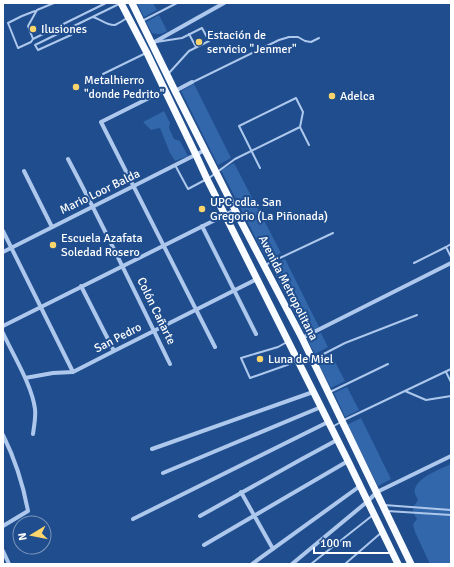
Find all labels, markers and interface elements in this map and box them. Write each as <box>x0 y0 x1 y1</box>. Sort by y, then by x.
place label: Ilusiones <box>41 22 87 37</box>
marker: Ilusiones <box>28 24 38 34</box>
place label: Estación de servicio "Jenmer" <box>207 28 297 57</box>
marker: Estación de servicio "Jenmer" <box>194 37 204 47</box>
place label: Metalhierro "donde Pedrito" <box>84 73 165 102</box>
marker: Metalhierro "donde Pedrito" <box>71 82 81 92</box>
place label: Adelca <box>340 89 375 104</box>
marker: Adelca <box>327 91 337 101</box>
street label: Mario Loor Balda <box>57 166 143 218</box>
place label: UPC cdla. San Gregorio (La Piñonada) <box>210 195 328 224</box>
marker: UPC cdla. San Gregorio (La Piñonada) <box>197 204 207 214</box>
place label: Escuela Azafata Soledad Rosero <box>61 231 143 260</box>
street label: Avenida Metropolitana <box>255 233 321 343</box>
marker: Escuela Azafata Soledad Rosero <box>48 240 58 250</box>
street label: Colón Cañarte <box>133 275 179 347</box>
street label: San Pedro <box>92 320 144 356</box>
place label: Luna de Miel <box>268 352 334 367</box>
marker: Luna de Miel <box>255 354 265 364</box>
north arrow <box>12 515 52 555</box>
scale bar <box>314 529 391 555</box>
text: N <box>16 532 30 542</box>
text: 100 m <box>320 536 352 551</box>

